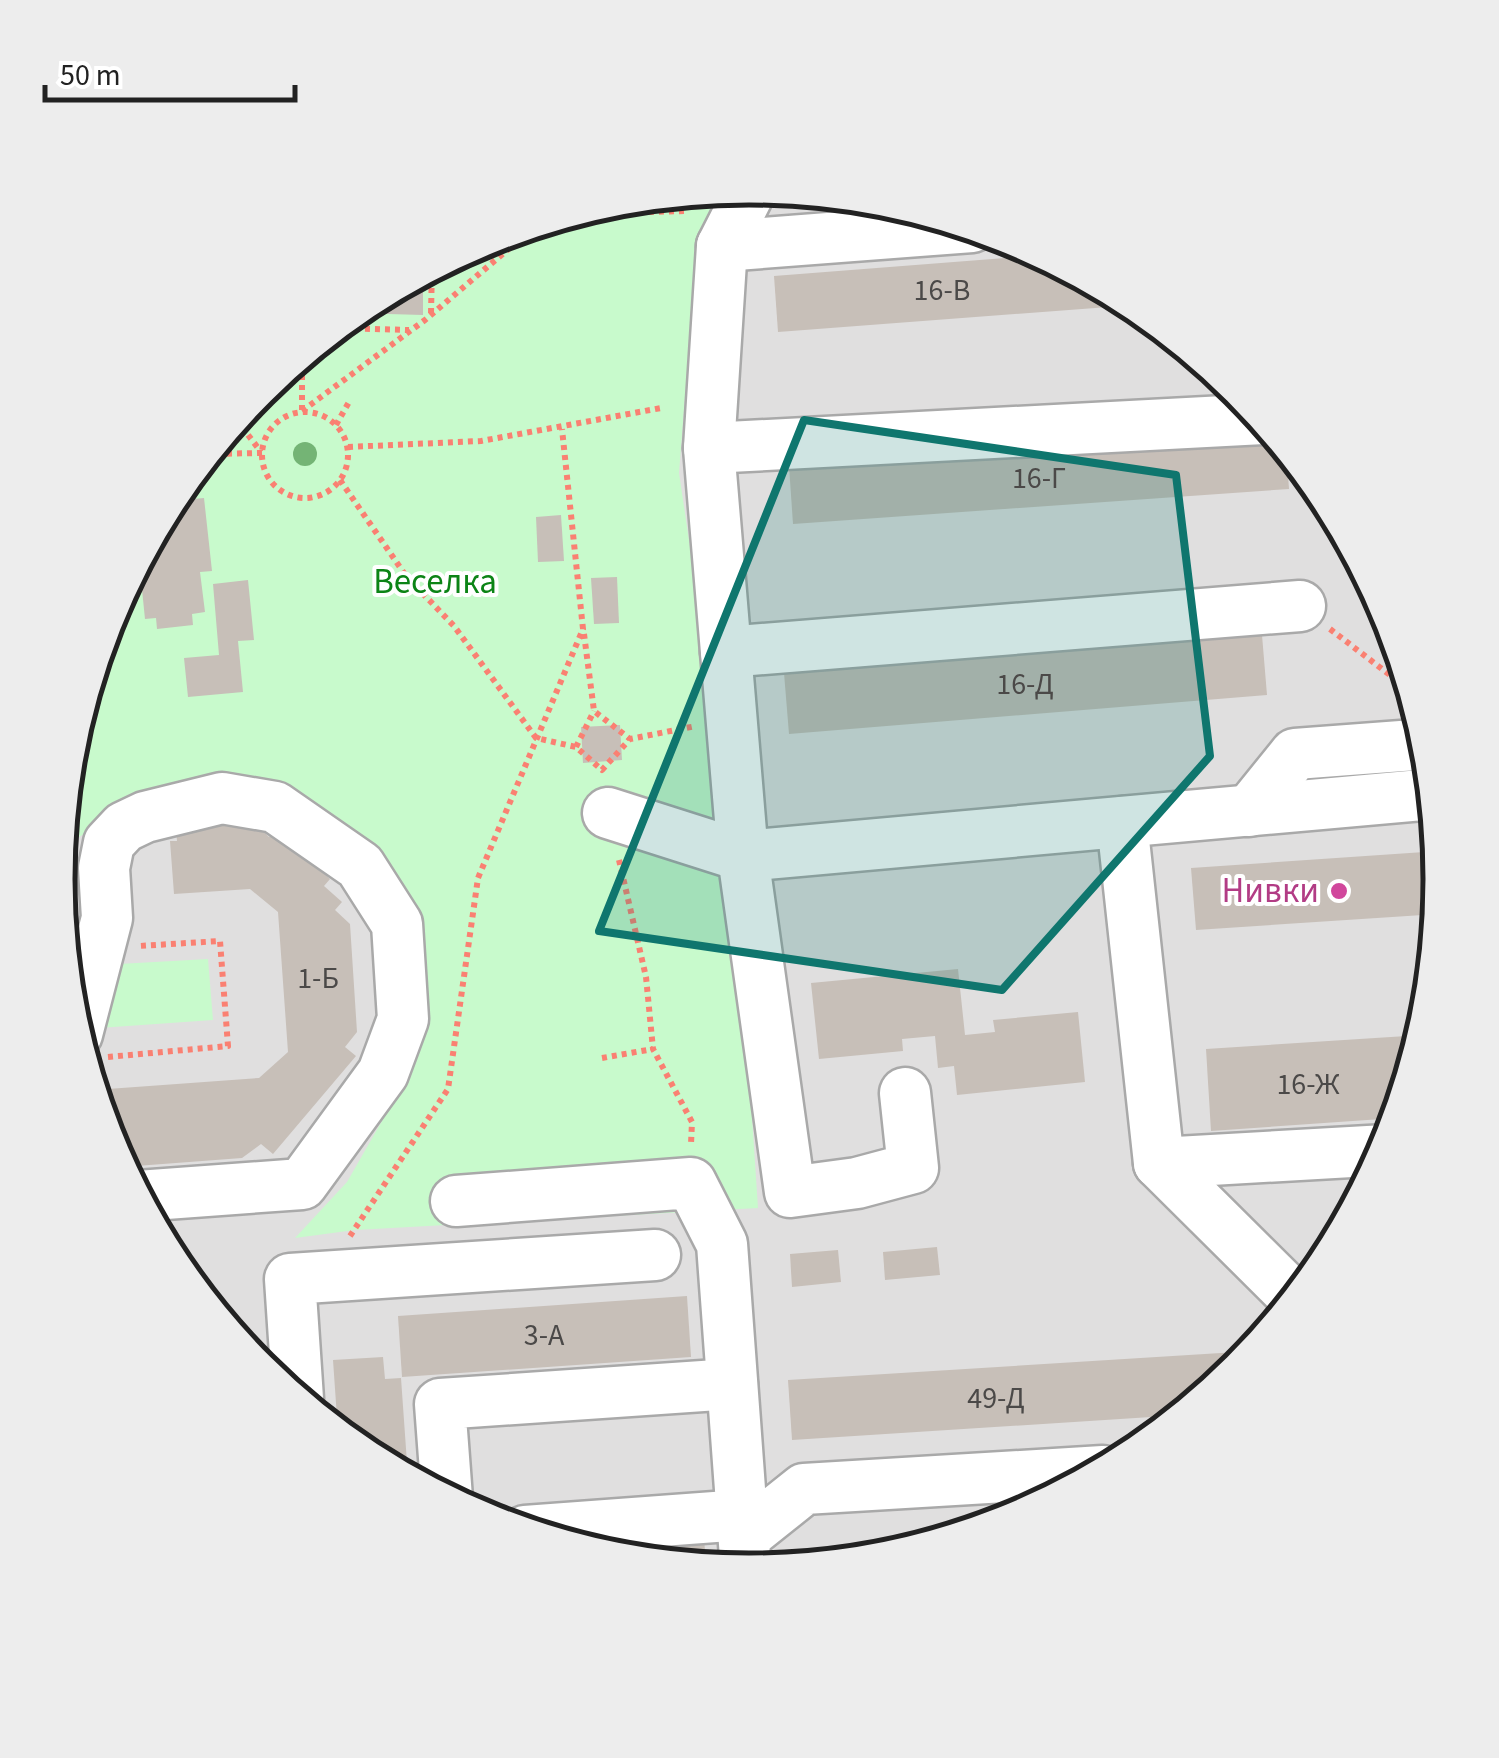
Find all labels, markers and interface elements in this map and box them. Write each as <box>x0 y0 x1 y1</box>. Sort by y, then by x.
scale bar <box>45 40 295 102</box>
text: 50 m <box>60 54 121 97</box>
house number: 16-В <box>914 269 970 312</box>
house number: 16-Г <box>1012 457 1066 500</box>
park label: Веселка <box>373 557 497 607</box>
house number: 16-Д <box>996 663 1054 706</box>
place label: Нивки <box>1222 866 1319 916</box>
marker: Нивки <box>1328 880 1350 902</box>
house number: 1-Б <box>297 957 339 1000</box>
house number: 16-Ж <box>1276 1063 1340 1106</box>
house number: 3-А <box>524 1314 565 1357</box>
house number: 49-Д <box>967 1377 1025 1420</box>

